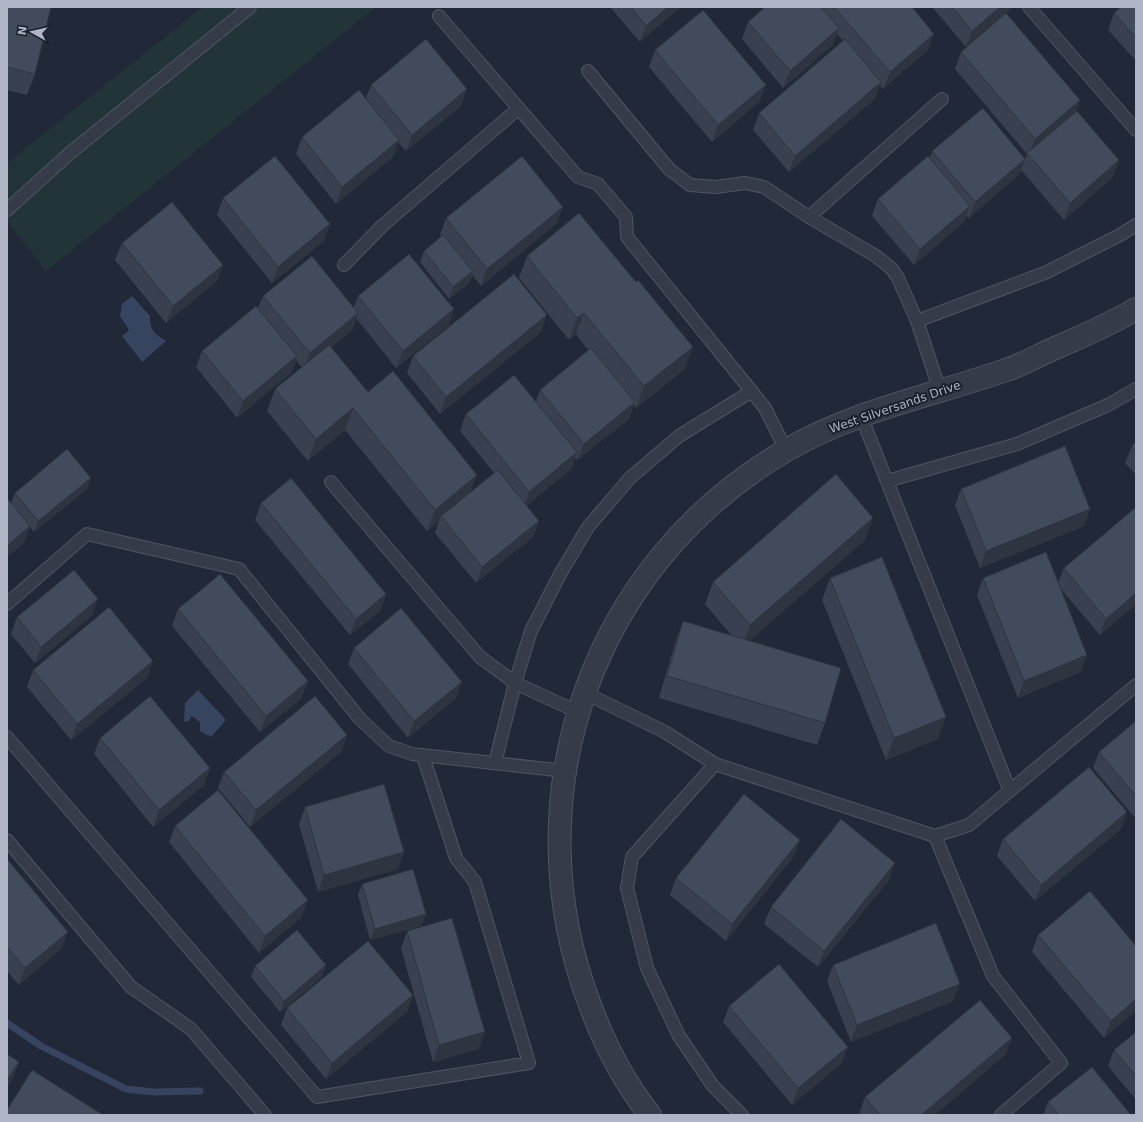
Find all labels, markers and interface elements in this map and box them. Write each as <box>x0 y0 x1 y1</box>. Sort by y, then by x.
north arrow <box>12 12 52 52</box>
text: N <box>16 25 30 36</box>
street label: West Silversands Drive <box>828 378 962 436</box>

